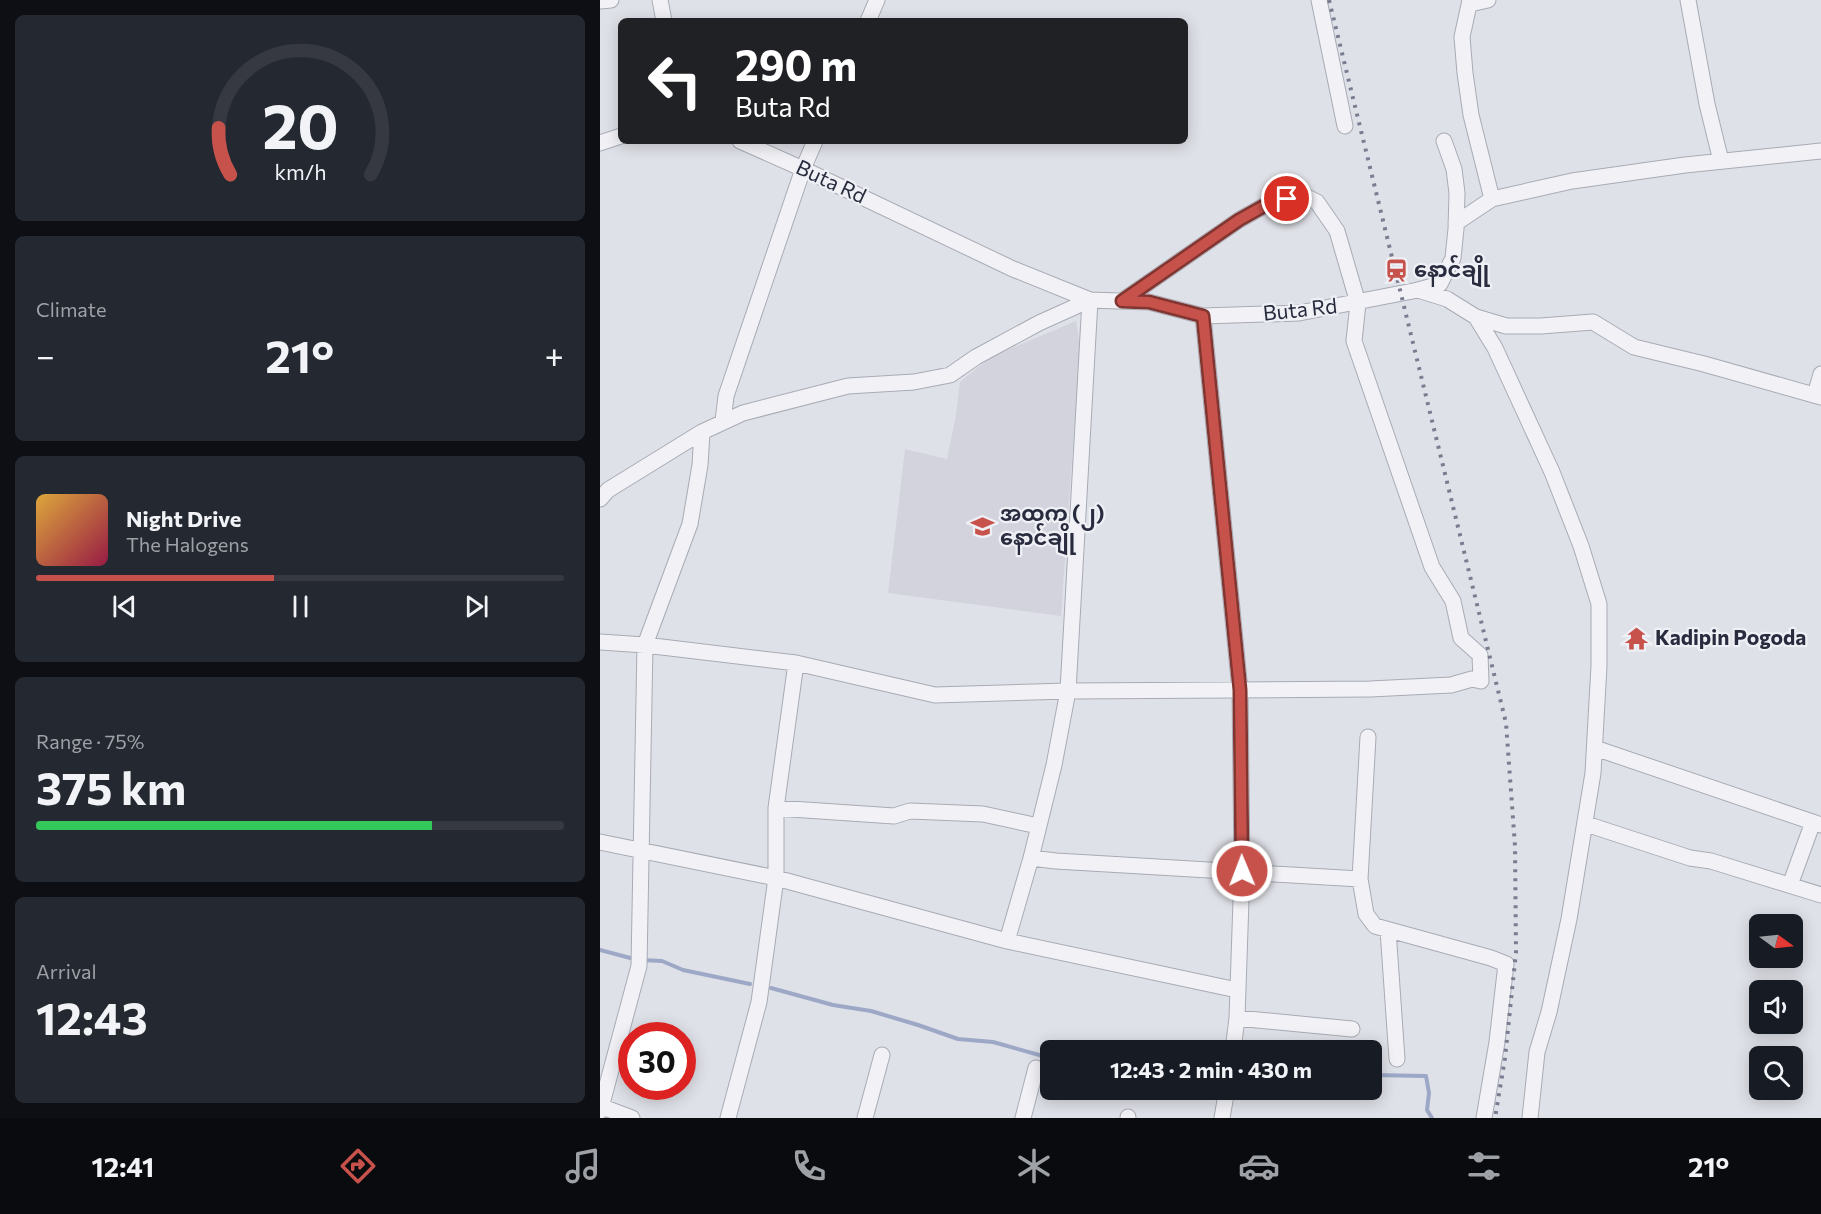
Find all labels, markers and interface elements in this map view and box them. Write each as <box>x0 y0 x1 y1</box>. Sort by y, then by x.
text: 290 m <box>735 38 857 90</box>
icon: left <box>636 42 714 120</box>
text: 20 <box>262 86 338 162</box>
text: Buta Rd <box>735 90 831 123</box>
street label: Buta Rd <box>793 154 871 208</box>
text: km/h <box>274 158 326 184</box>
pin <box>1261 173 1312 224</box>
icon: arrive <box>1270 182 1303 215</box>
place label: နောင်ချို <box>1414 254 1491 288</box>
station icon: နောင်ချို <box>1383 257 1409 283</box>
street label: Buta Rd <box>1262 292 1338 325</box>
text: Climate <box>36 297 106 321</box>
text: 21° <box>265 327 334 382</box>
text: − <box>36 334 55 375</box>
text: + <box>545 334 564 375</box>
place label: အထက (၂) နောင်ချို <box>1000 500 1105 556</box>
text: Night Drive <box>126 505 241 532</box>
school or university icon: အထက (၂) နောင်ချို <box>969 513 995 539</box>
text: The Halogens <box>126 532 249 556</box>
icon: previous <box>108 590 141 623</box>
icon: pause <box>284 590 317 623</box>
icon: next <box>460 590 493 623</box>
place label: Kadipin Pogoda <box>1655 624 1806 649</box>
temple icon: Kadipin Pogoda <box>1624 625 1650 651</box>
text: Range · 75% <box>36 729 144 753</box>
text: 375 km <box>36 759 186 814</box>
position arrow <box>1210 839 1274 903</box>
north arrow <box>1749 914 1803 968</box>
map controls <box>1749 914 1803 1100</box>
text: Arrival <box>36 959 97 983</box>
button: sound <box>1749 980 1803 1034</box>
text: 12:43 <box>36 989 148 1044</box>
speed limit sign: 30 <box>618 1022 696 1100</box>
button: search <box>1749 1046 1803 1100</box>
text: 12:43 · 2 min · 430 m <box>1110 1056 1312 1083</box>
icon: directions <box>337 1145 379 1187</box>
icon: music <box>562 1145 604 1187</box>
icon: phone <box>788 1145 830 1187</box>
icon: climate <box>1013 1145 1055 1187</box>
icon: car <box>1238 1145 1280 1187</box>
icon: filters <box>1463 1145 1505 1187</box>
text: 12:41 <box>92 1150 154 1183</box>
text: 21° <box>1688 1150 1729 1183</box>

